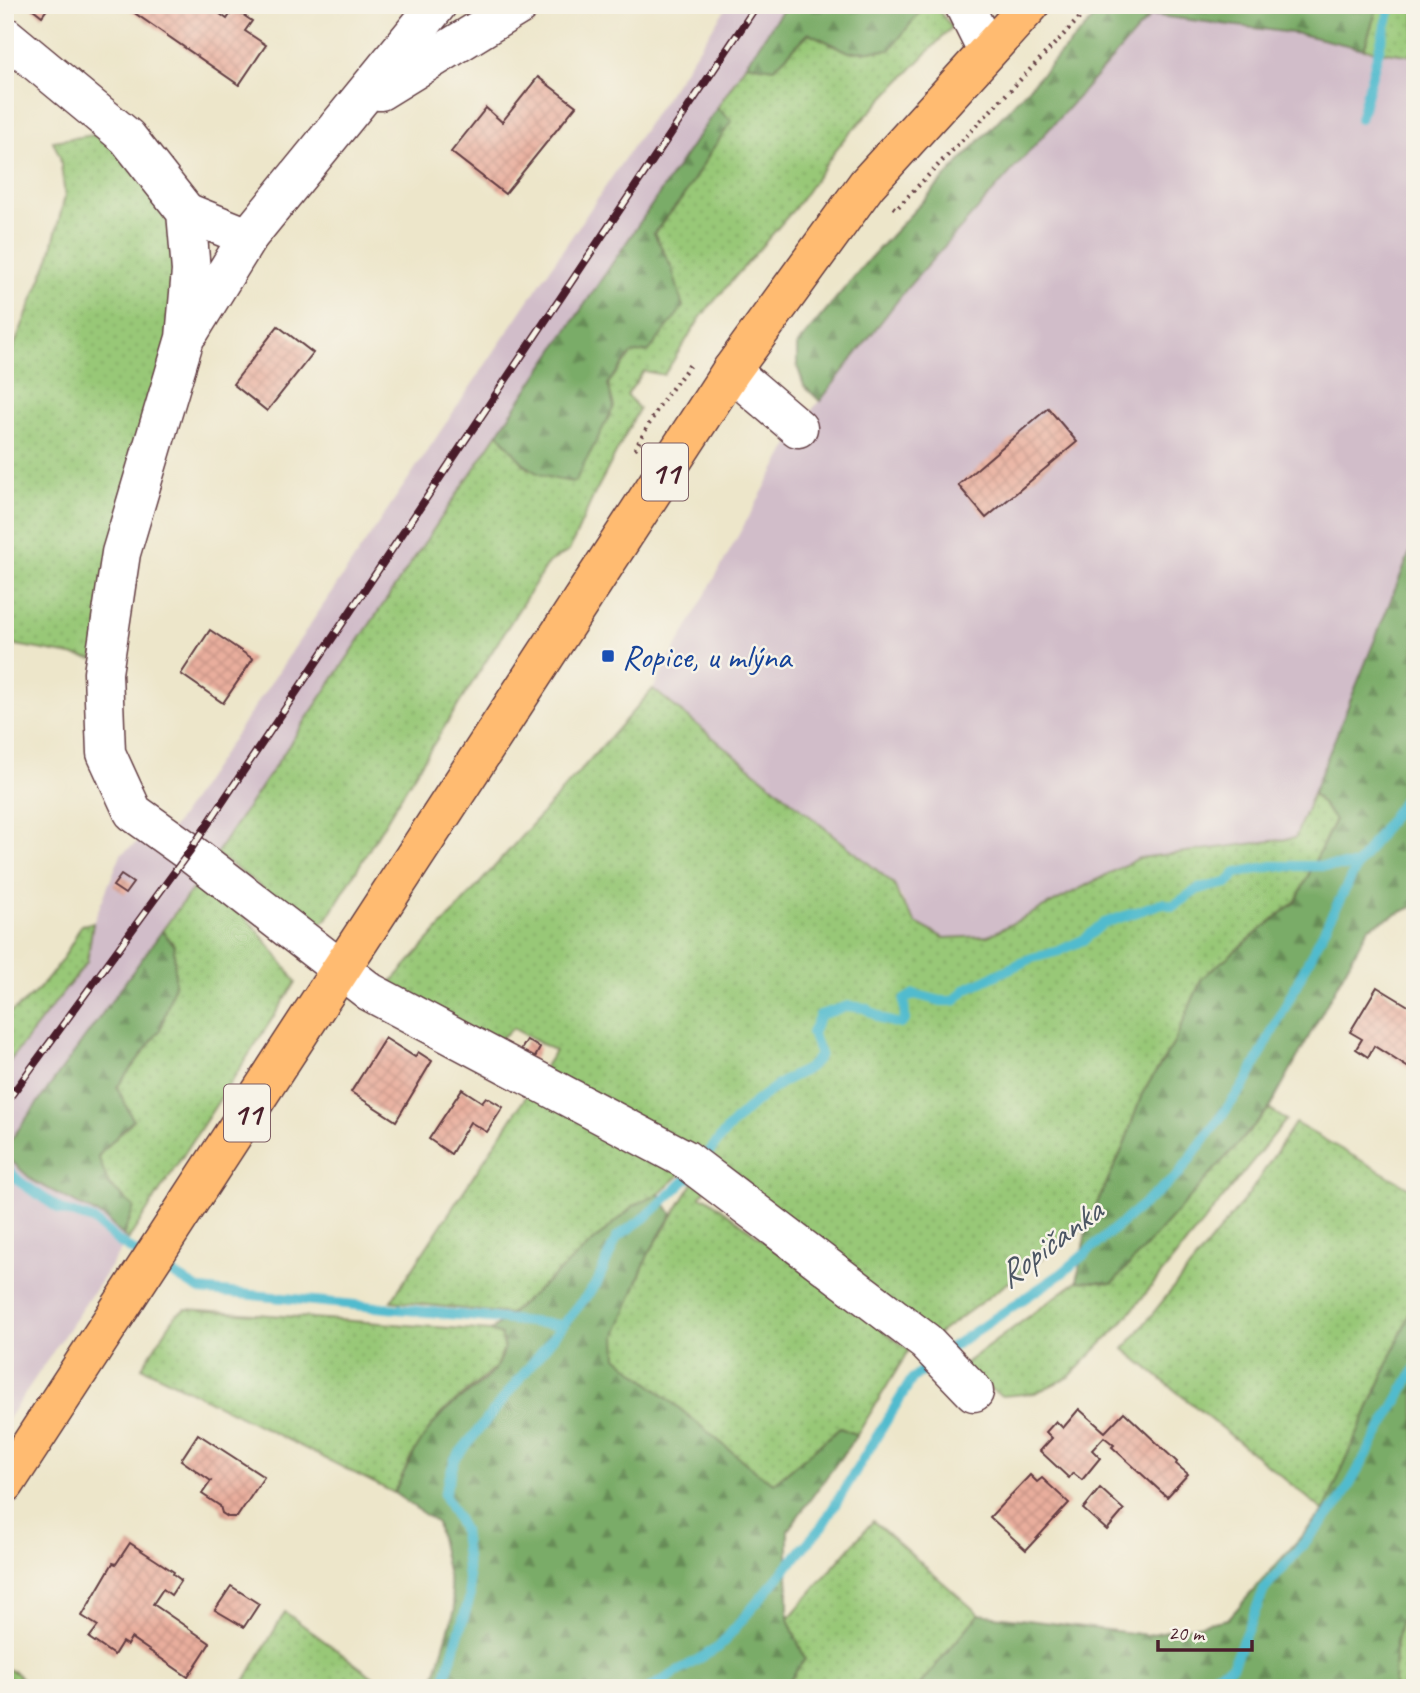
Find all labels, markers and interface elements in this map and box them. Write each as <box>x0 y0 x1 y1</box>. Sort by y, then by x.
road number: 11 <box>642 444 688 500</box>
place label: Ropice, u mlýna <box>622 636 794 678</box>
marker: Ropice, u mlýna <box>600 648 616 664</box>
road number: 11 <box>224 1084 270 1142</box>
water label: Ropičanka <box>987 1187 1113 1298</box>
scale bar <box>1158 1609 1252 1653</box>
text: 20 m <box>1168 1620 1206 1646</box>

